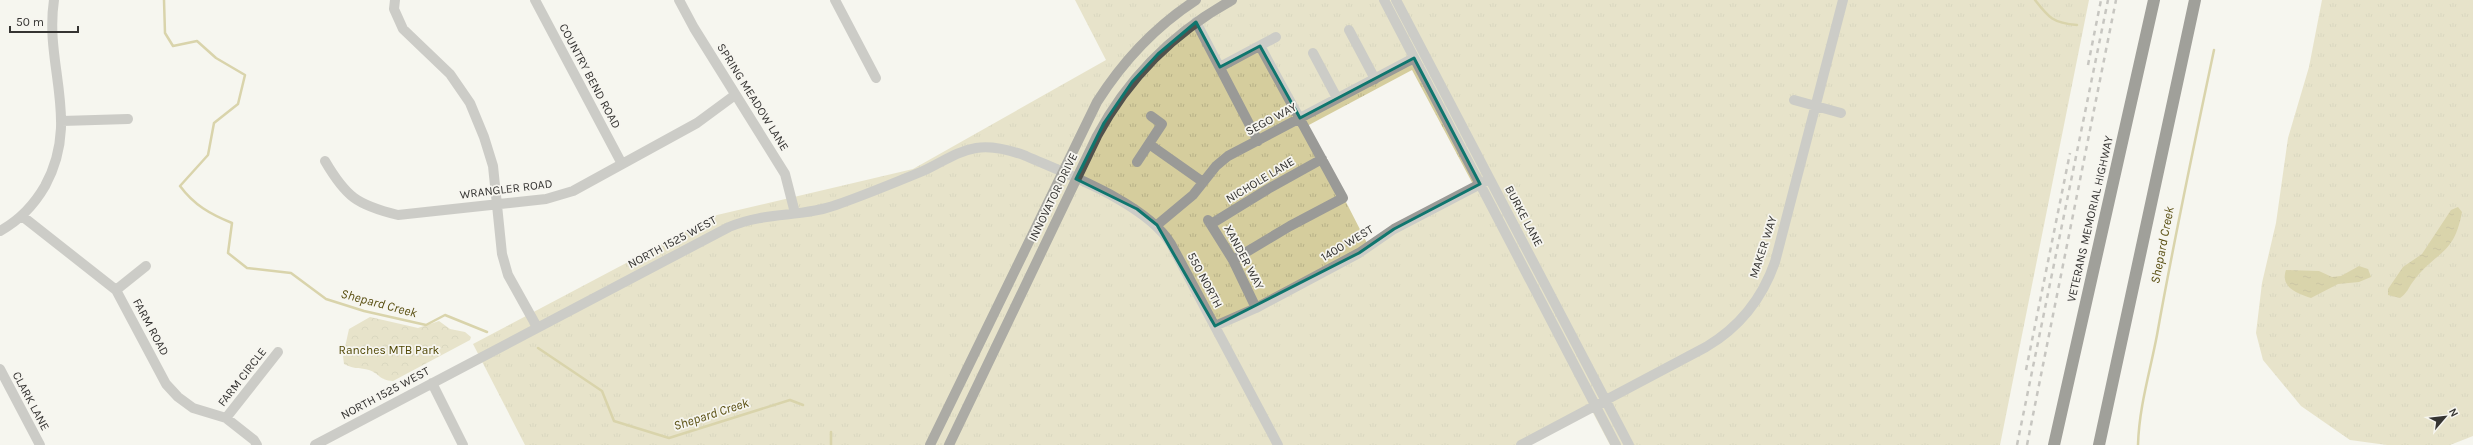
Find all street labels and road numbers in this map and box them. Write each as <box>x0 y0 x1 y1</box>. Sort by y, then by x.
street label: COUNTRY BEND ROAD <box>556 21 624 131</box>
street label: SPRING MEADOW LANE <box>714 41 792 153</box>
street label: SEGO WAY <box>1243 100 1299 138</box>
street label: VETERANS MEMORIAL HIGHWAY <box>2064 134 2116 304</box>
street label: INNOVATOR DRIVE <box>1026 151 1080 243</box>
street label: NICHOLE LANE <box>1223 154 1297 206</box>
street label: WRANGLER ROAD <box>459 176 553 202</box>
street label: BURKE LANE <box>1502 183 1546 249</box>
street label: NORTH 1525 WEST <box>625 213 719 271</box>
street label: MAKER WAY <box>1746 214 1780 280</box>
street label: XANDER WAY <box>1221 222 1267 292</box>
street label: 1400 WEST <box>1318 222 1376 264</box>
street label: 550 NORTH <box>1185 250 1225 310</box>
street label: FARM ROAD <box>130 296 172 358</box>
street label: FARM CIRCLE <box>215 345 269 409</box>
street label: NORTH 1525 WEST <box>338 364 432 422</box>
street label: CLARK LANE <box>10 369 52 433</box>

